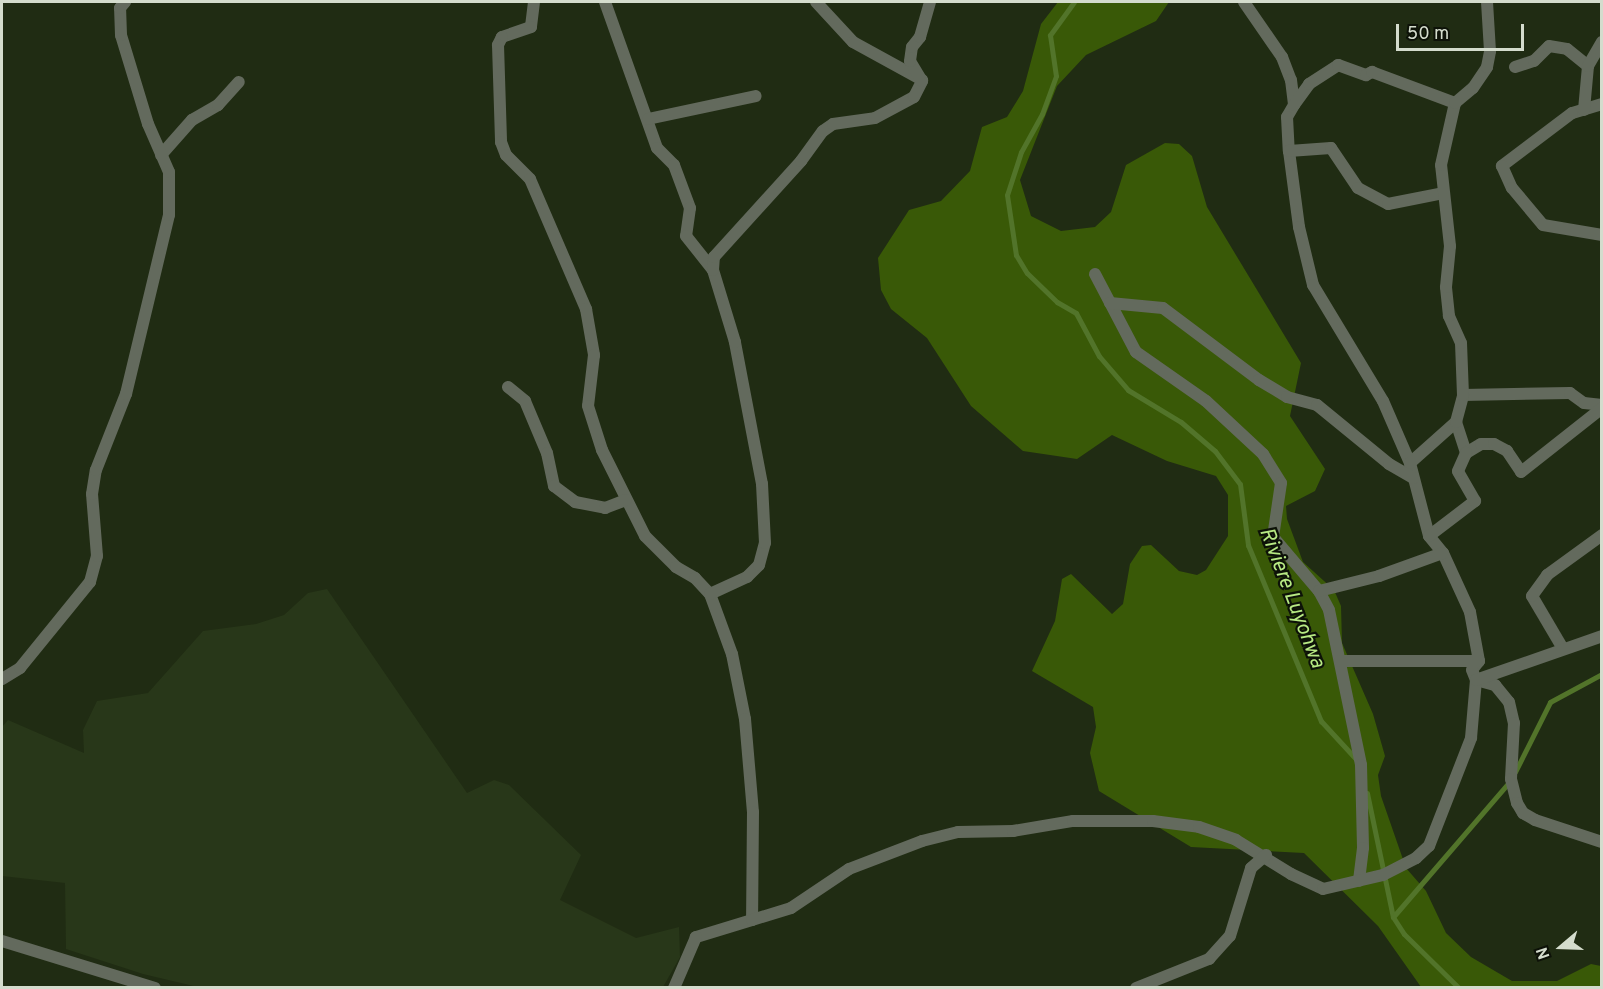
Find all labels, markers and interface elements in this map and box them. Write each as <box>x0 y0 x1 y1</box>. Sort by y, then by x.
scale bar <box>1399 12 1526 50</box>
text: 50 m <box>1407 23 1449 46</box>
water label: Riviere Luyohwa <box>1253 524 1329 672</box>
north arrow <box>1531 917 1591 977</box>
text: N <box>1533 944 1555 962</box>

